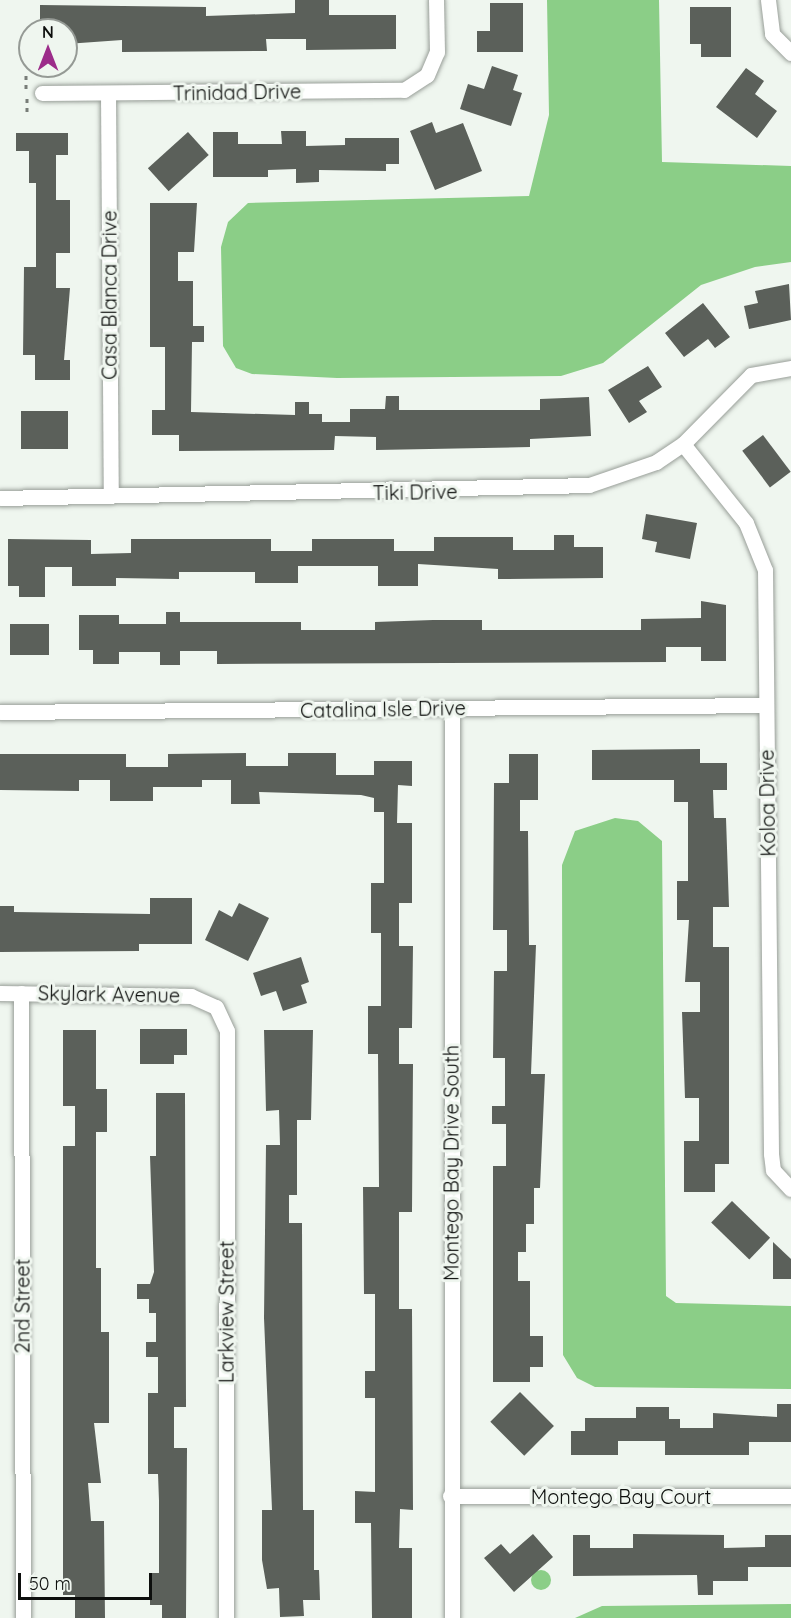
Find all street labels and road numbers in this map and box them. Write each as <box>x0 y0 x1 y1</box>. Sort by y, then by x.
street label: Trinidad Drive <box>172 79 302 105</box>
street label: Casa Blanca Drive <box>97 210 121 380</box>
street label: Tiki Drive <box>372 479 458 505</box>
street label: Catalina Isle Drive <box>300 696 466 722</box>
street label: Koloa Drive <box>754 749 780 857</box>
street label: Skylark Avenue <box>38 981 180 1007</box>
street label: Montego Bay Drive South <box>439 1045 463 1281</box>
street label: Larkview Street <box>214 1241 238 1383</box>
street label: 2nd Street <box>10 1259 34 1353</box>
street label: Montego Bay Court <box>531 1484 711 1508</box>

